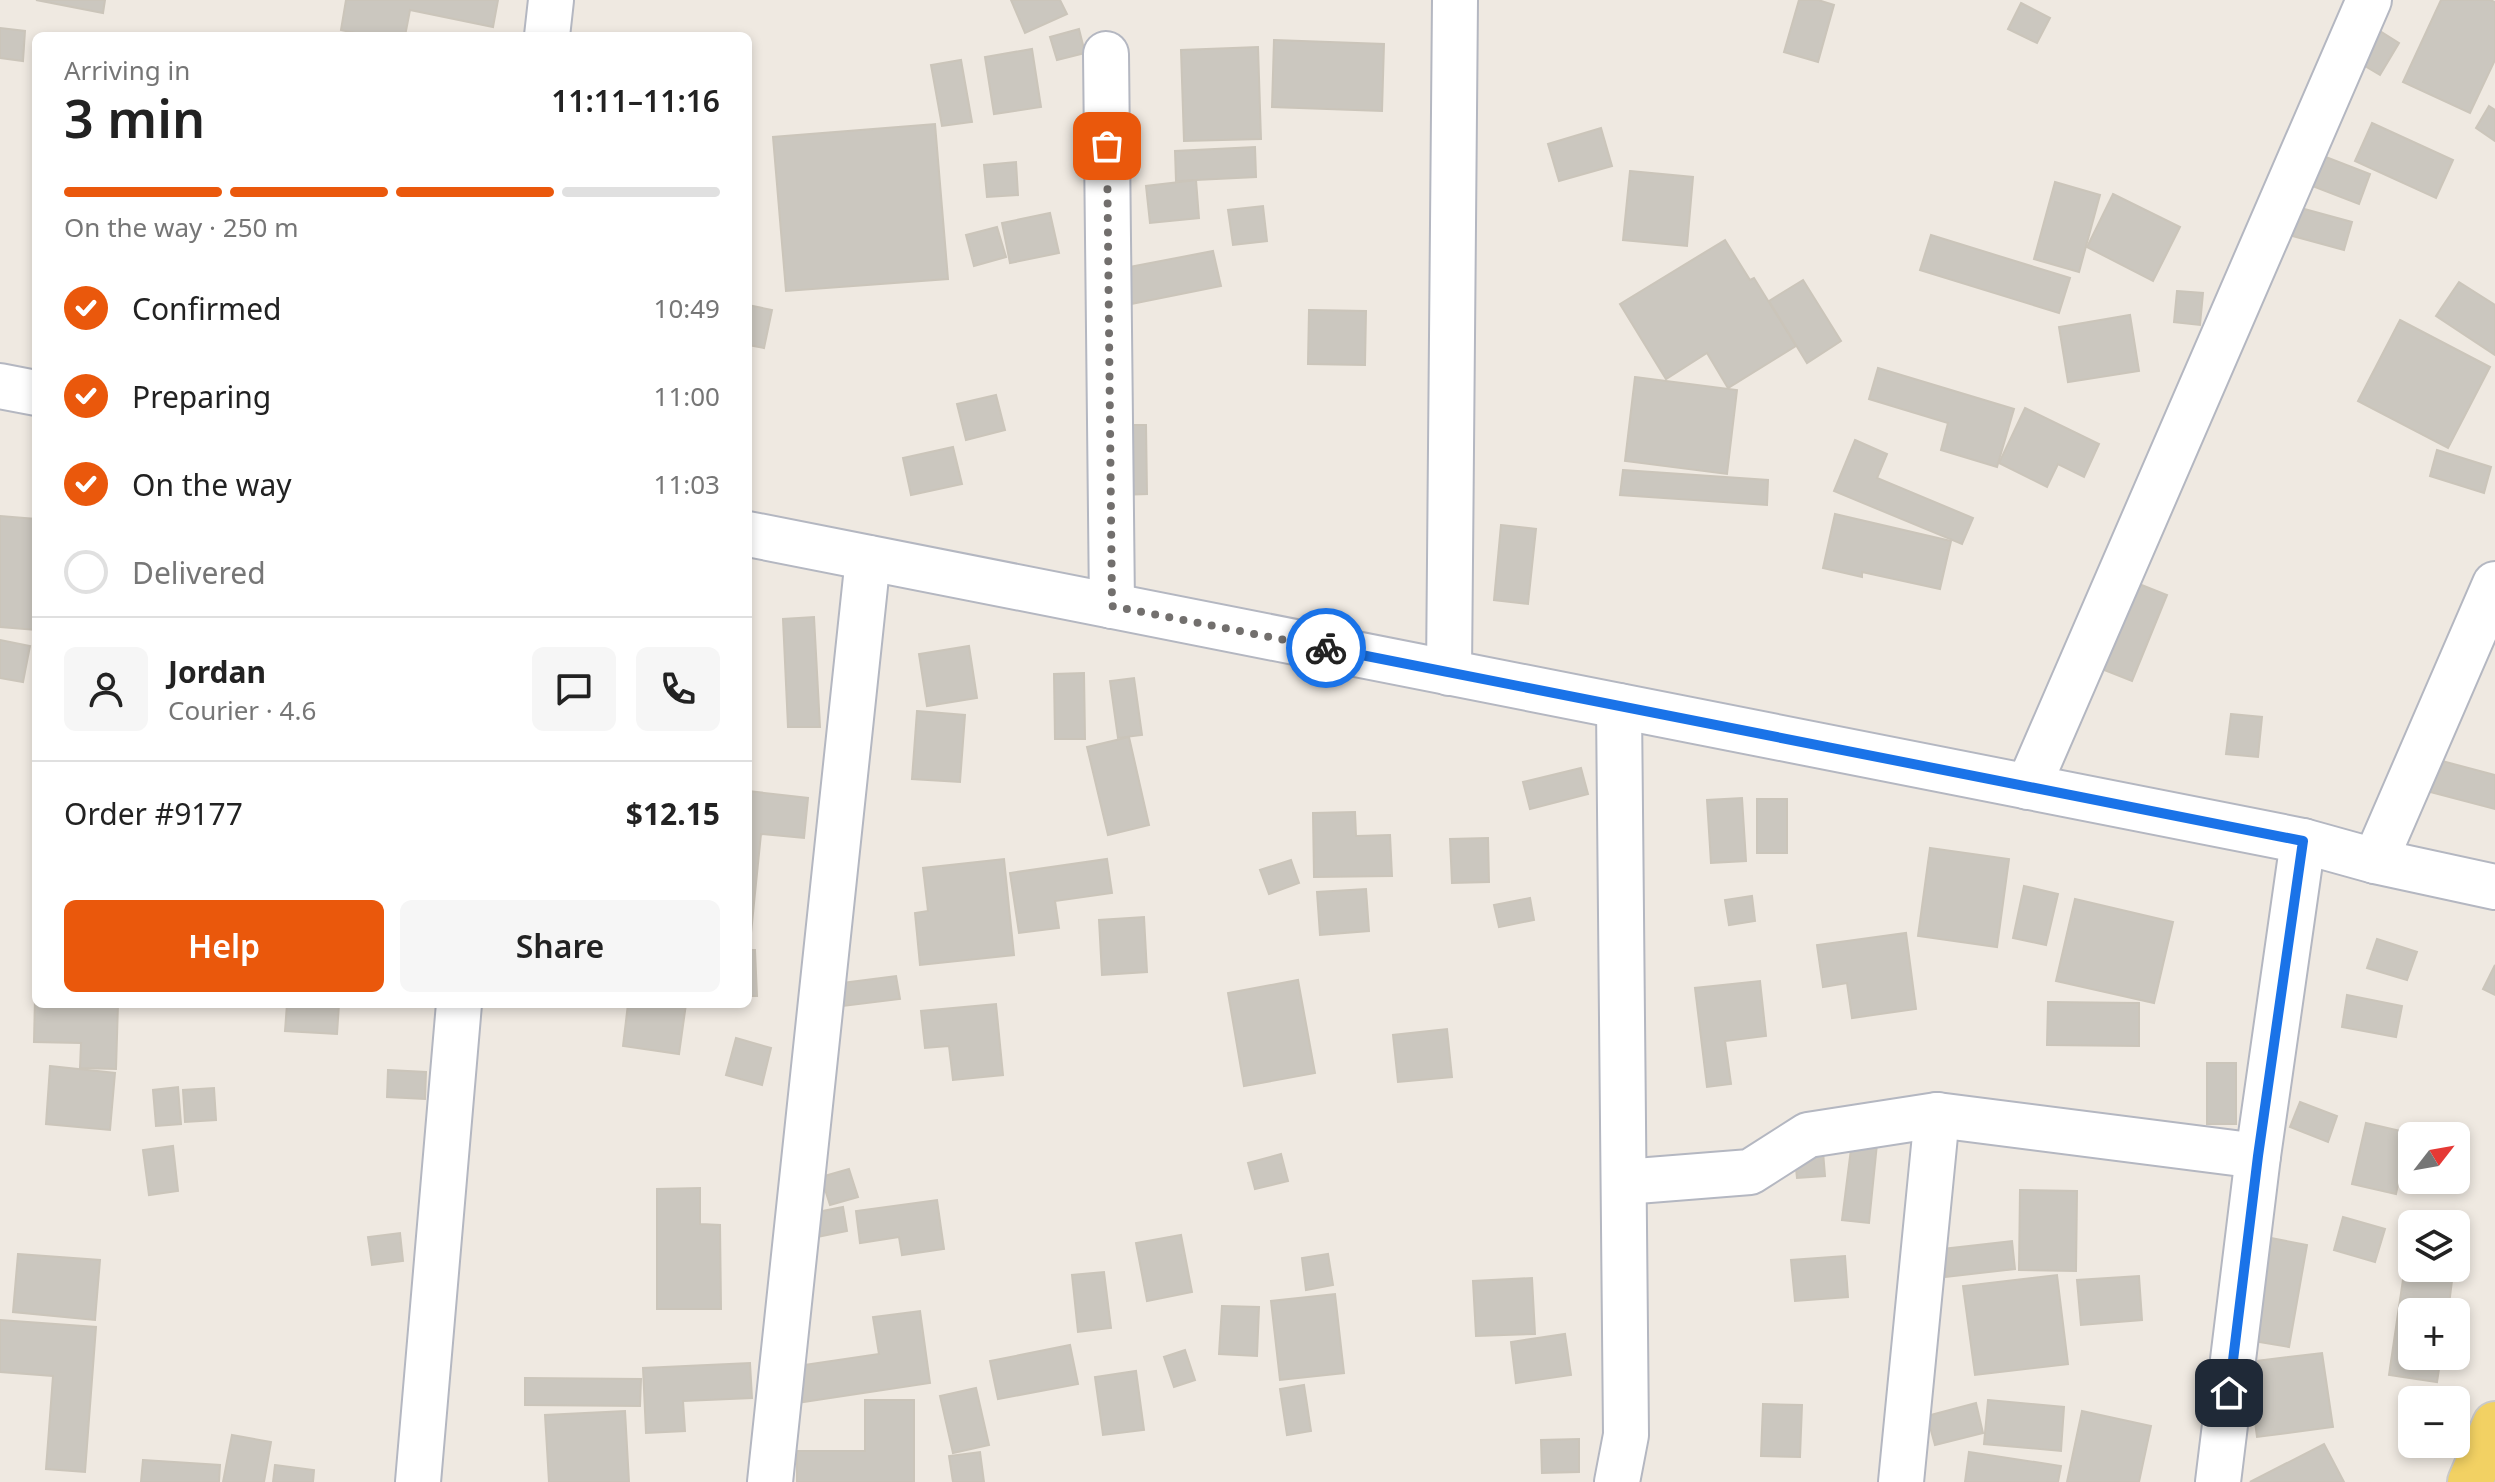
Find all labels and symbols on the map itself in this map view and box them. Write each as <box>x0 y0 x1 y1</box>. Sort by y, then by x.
pin <box>1073 112 1141 180</box>
courier <box>1286 608 1366 688</box>
north arrow <box>2398 1122 2470 1194</box>
pin <box>2195 1359 2263 1427</box>

